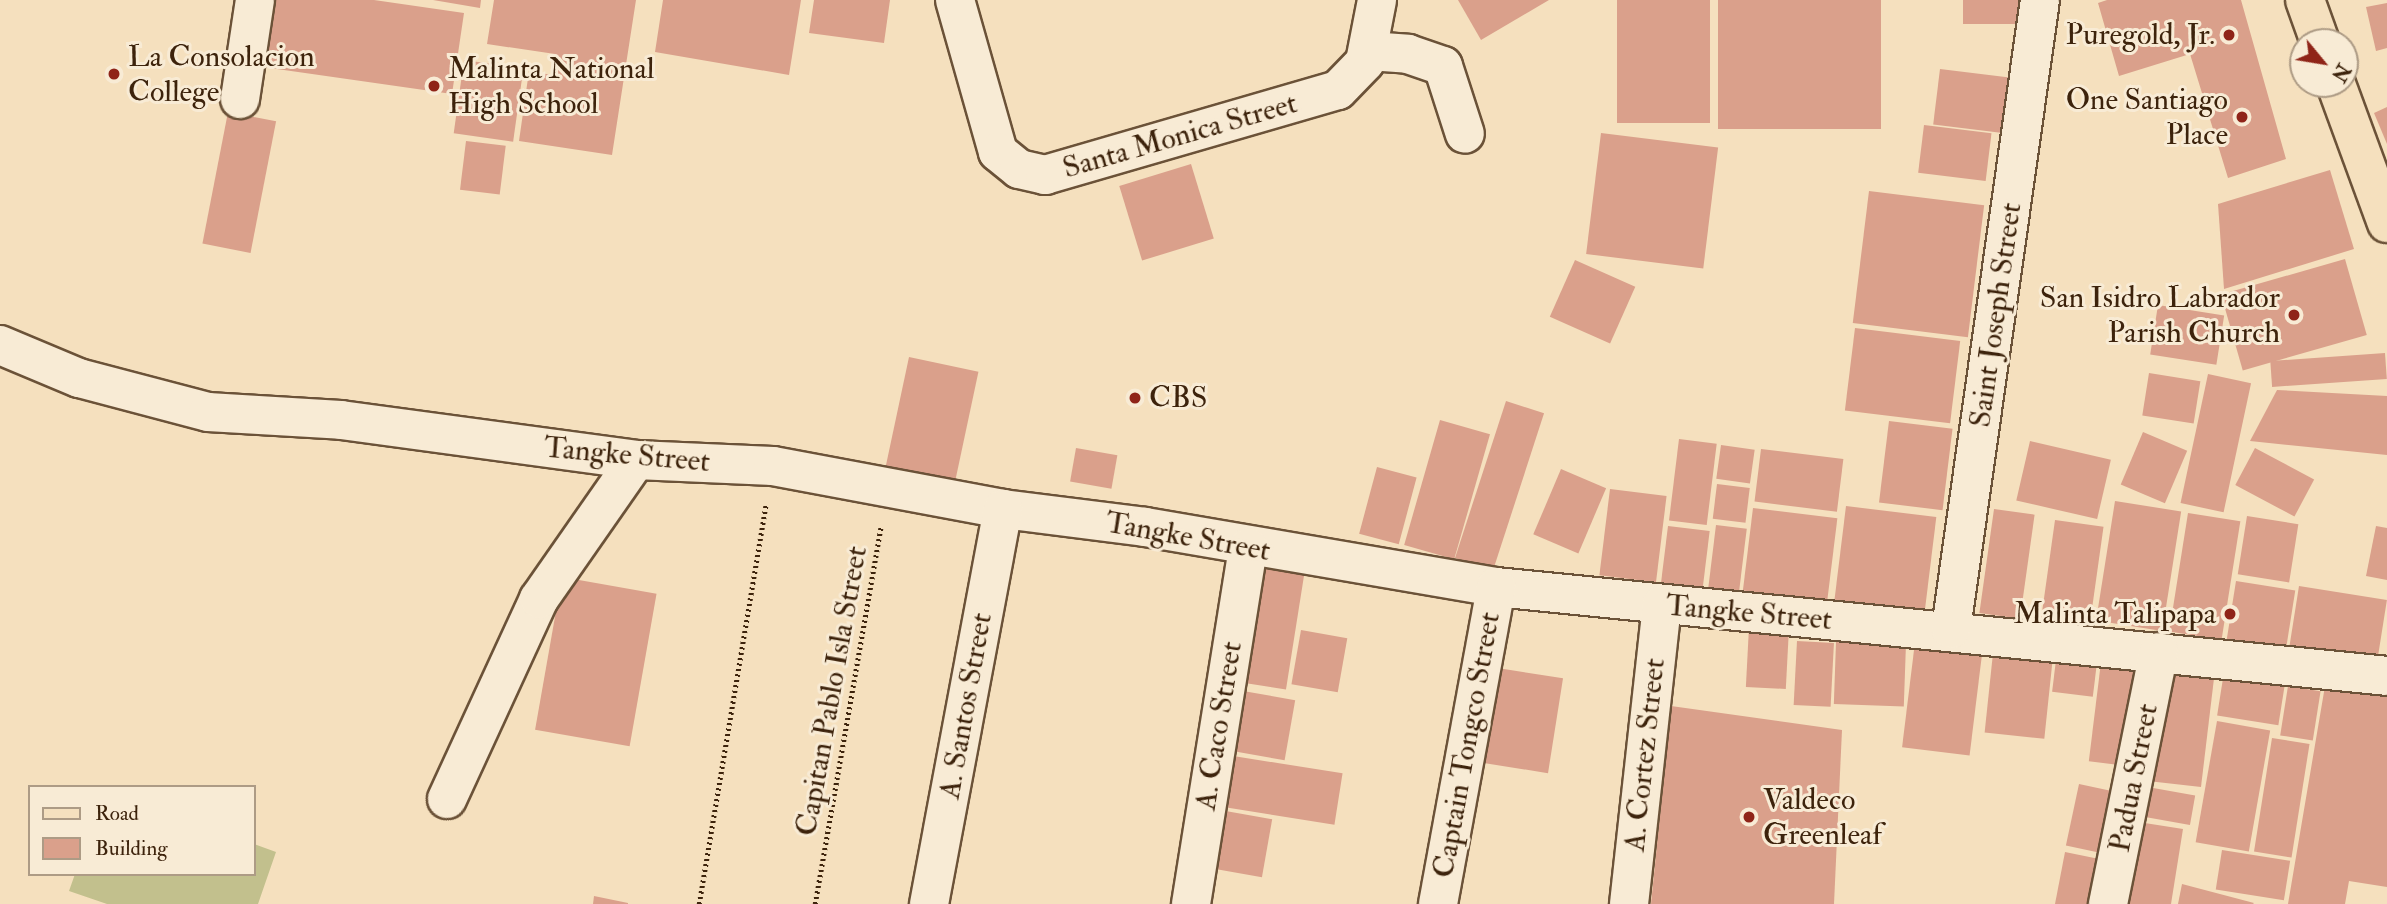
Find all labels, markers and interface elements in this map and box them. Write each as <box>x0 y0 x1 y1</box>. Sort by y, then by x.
place label: Puregold, Jr. <box>2065 17 2215 53</box>
marker: Puregold, Jr. <box>2221 27 2237 43</box>
north arrow <box>2289 28 2359 98</box>
place label: La Consolacion College <box>128 39 315 110</box>
place label: Malinta National High School <box>448 51 654 122</box>
text: N <box>2326 59 2355 86</box>
marker: La Consolacion College <box>106 66 122 82</box>
marker: Malinta National High School <box>426 78 442 94</box>
place label: One Santiago Place <box>2066 82 2228 152</box>
street label: Santa Monica Street <box>1059 85 1301 187</box>
marker: One Santiago Place <box>2234 109 2250 125</box>
street label: Saint Joseph Street <box>1962 200 2030 430</box>
place label: San Isidro Labrador Parish Church <box>2040 280 2280 350</box>
marker: San Isidro Labrador Parish Church <box>2286 307 2302 323</box>
place label: CBS <box>1149 380 1207 416</box>
marker: CBS <box>1127 390 1143 406</box>
street label: Tangke Street <box>542 430 712 480</box>
street label: Tangke Street <box>1103 505 1273 569</box>
street label: Capitan Pablo Isla Street <box>789 543 875 839</box>
street label: Tangke Street <box>1664 588 1834 638</box>
place label: Malinta Talipapa <box>2014 596 2216 632</box>
marker: Malinta Talipapa <box>2222 606 2238 622</box>
street label: Captain Tongco Street <box>1426 609 1508 881</box>
street label: A. Santos Street <box>932 610 1000 802</box>
street label: A. Caco Street <box>1188 639 1250 813</box>
street label: A. Cortez Street <box>1617 657 1673 853</box>
street label: Padua Street <box>2102 701 2166 855</box>
place label: Valdeco Greenleaf <box>1763 782 1882 852</box>
legend <box>28 785 256 876</box>
text: Road <box>95 800 139 827</box>
marker: Valdeco Greenleaf <box>1741 809 1757 825</box>
text: Building <box>95 835 168 862</box>

